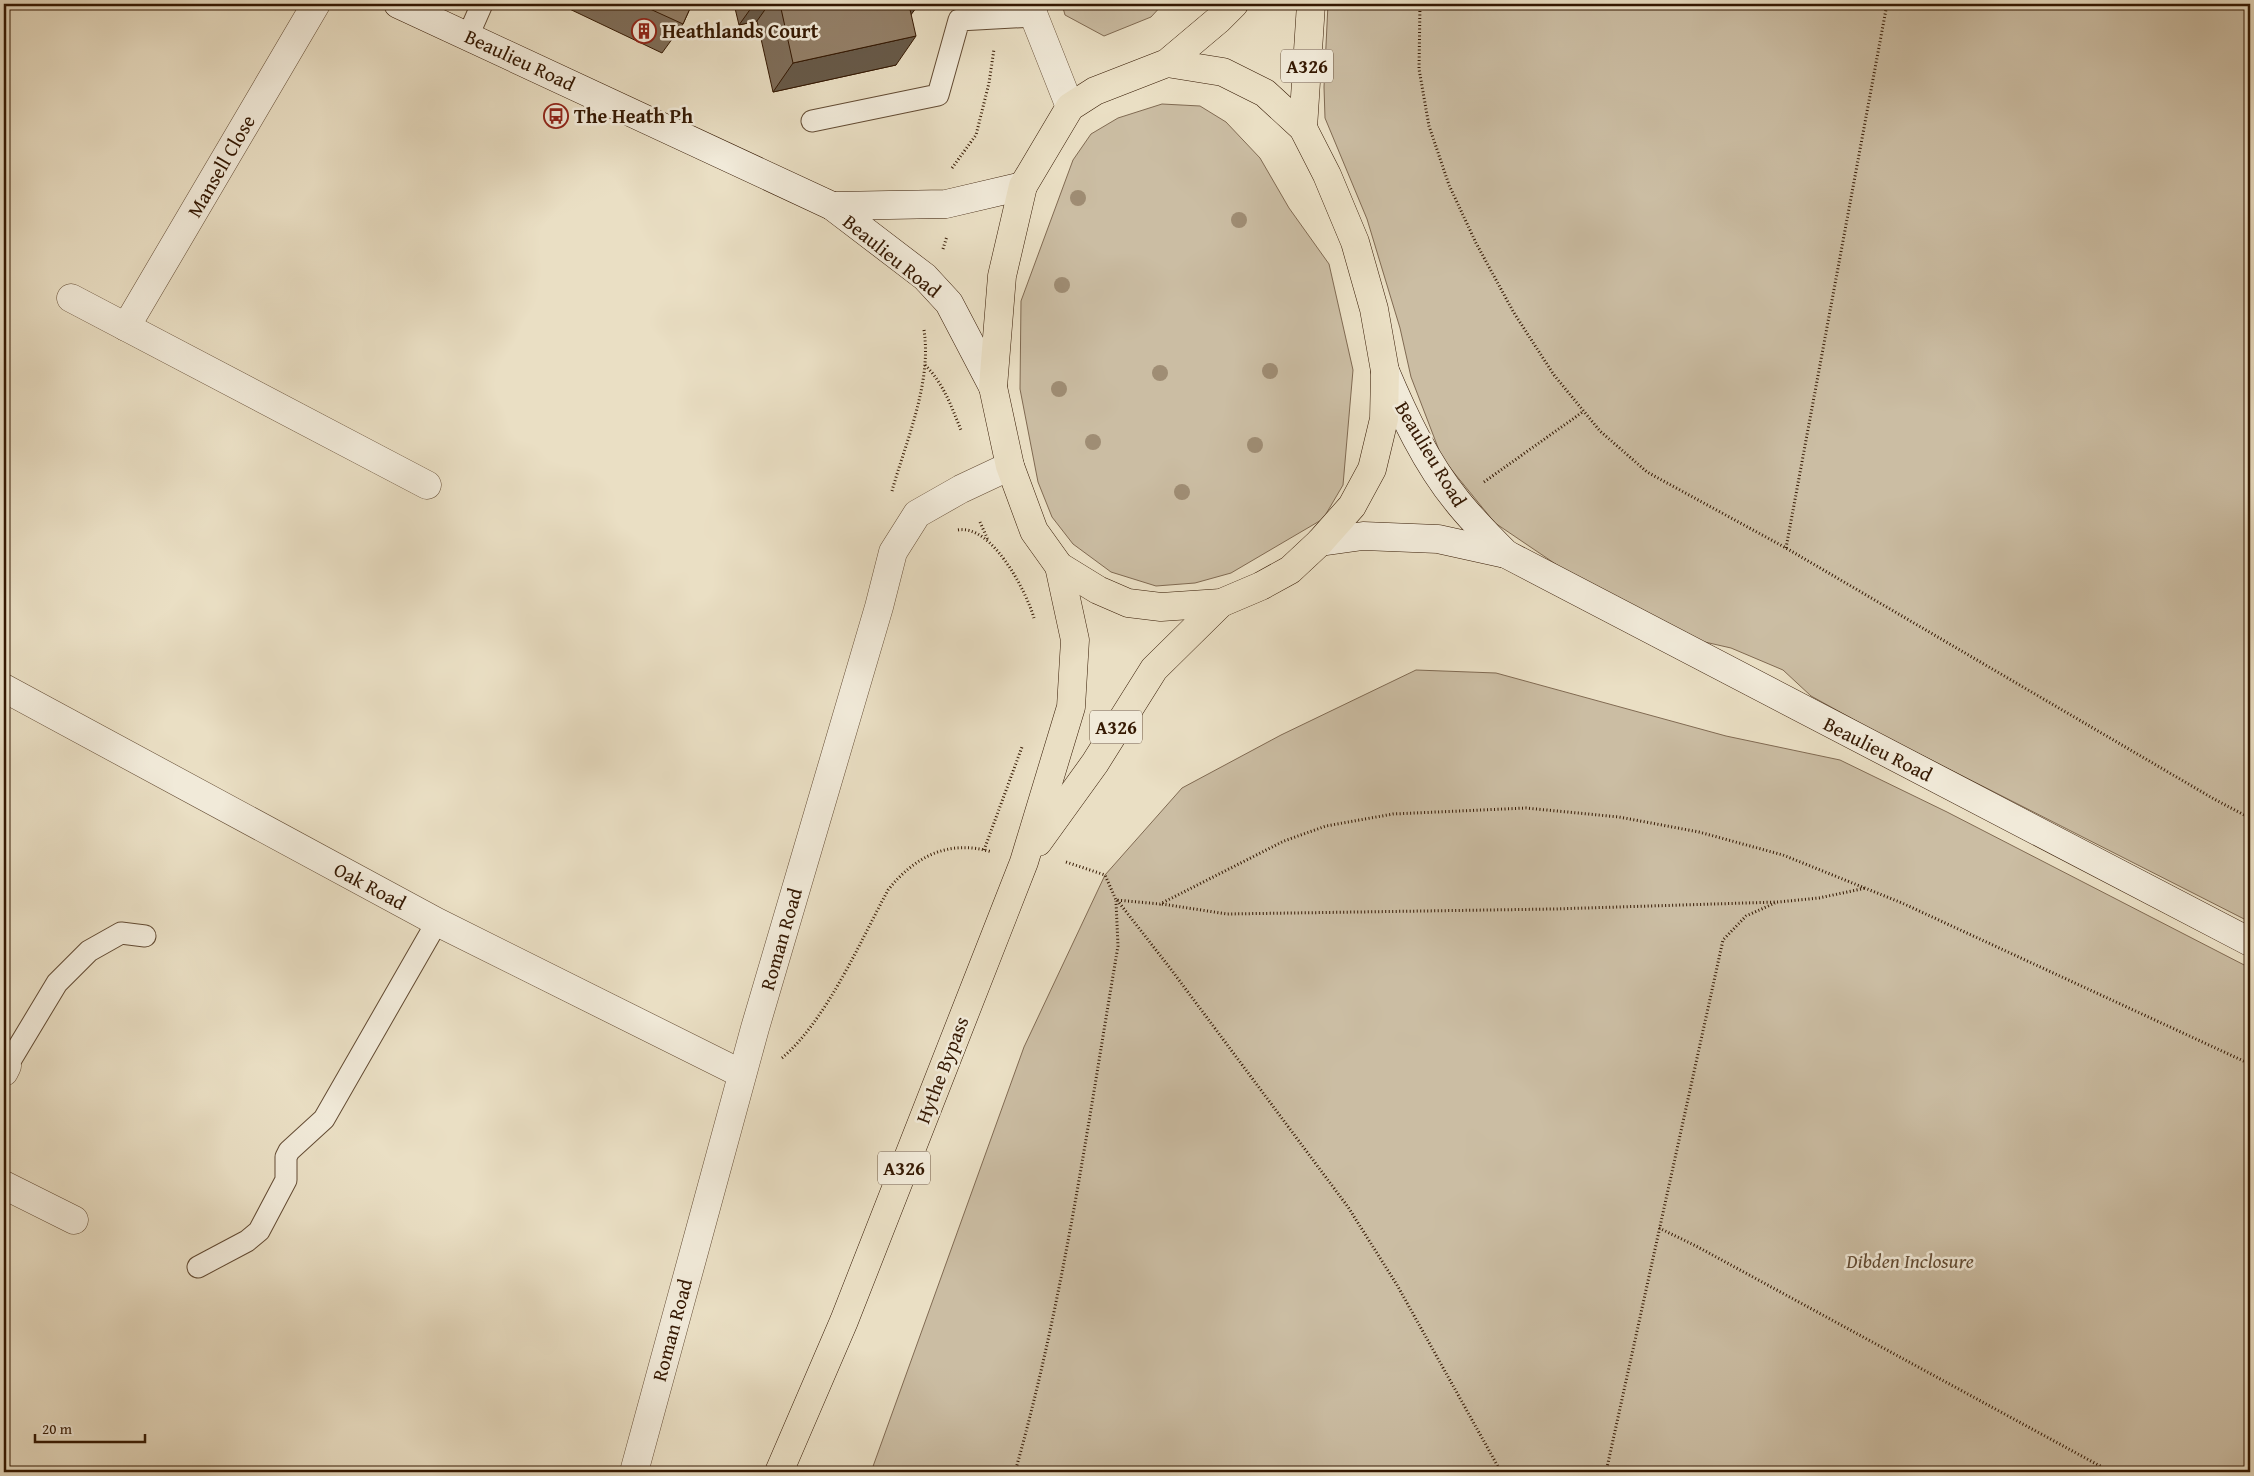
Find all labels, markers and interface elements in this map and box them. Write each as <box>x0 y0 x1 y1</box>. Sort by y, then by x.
place label: Heathlands Court <box>662 16 819 45</box>
building icon: Heathlands Court <box>631 18 657 44</box>
street label: Beaulieu Road <box>460 21 580 98</box>
road number: A326 <box>1281 49 1333 82</box>
place label: The Heath Ph <box>574 101 693 130</box>
bus stop icon: The Heath Ph <box>543 103 569 129</box>
street label: Mansell Close <box>179 109 262 222</box>
street label: Beaulieu Road <box>837 207 948 304</box>
street label: Beaulieu Road <box>1388 395 1475 512</box>
street label: Beaulieu Road <box>1819 709 1938 789</box>
road number: A326 <box>1090 710 1142 744</box>
street label: Oak Road <box>329 854 412 917</box>
street label: Roman Road <box>752 884 809 993</box>
street label: Hythe Bypass <box>908 1012 975 1128</box>
road number: A326 <box>878 1152 930 1184</box>
park label: Dibden Inclosure <box>1845 1246 1974 1275</box>
street label: Roman Road <box>644 1275 699 1384</box>
scale bar <box>35 1411 145 1443</box>
text: 20 m <box>42 1418 73 1439</box>

